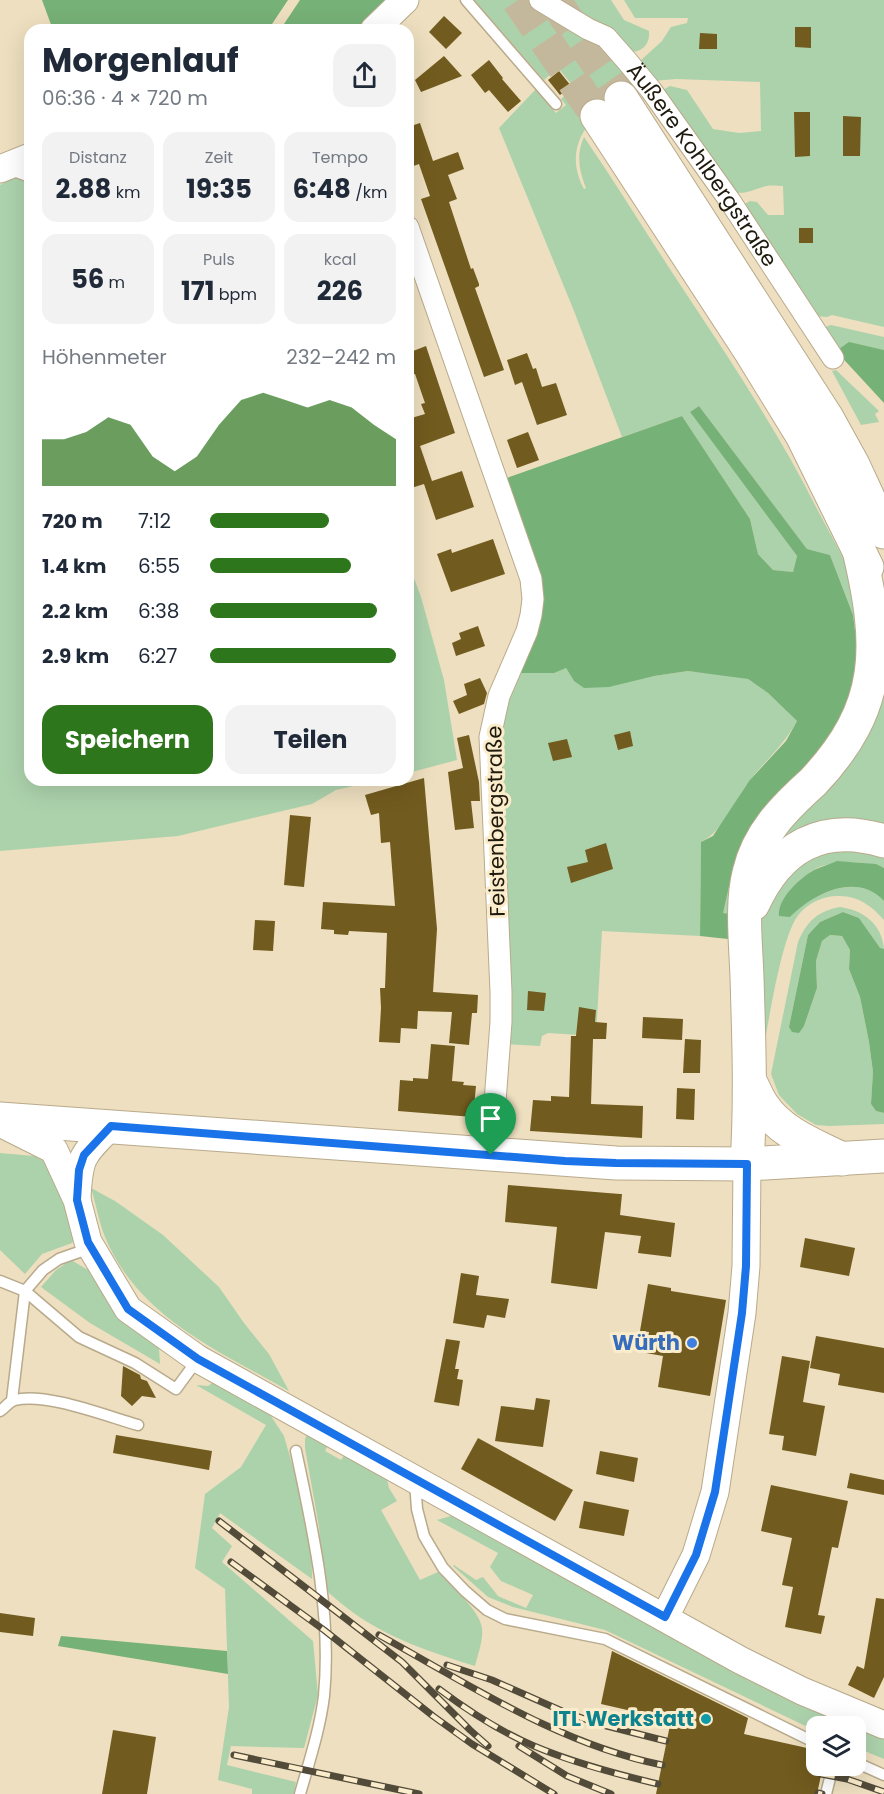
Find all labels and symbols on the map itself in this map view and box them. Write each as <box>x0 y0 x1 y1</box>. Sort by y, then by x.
street label: Äußere Kohlbergstraße <box>620 57 784 272</box>
street label: Feistenbergstraße <box>479 725 512 917</box>
pin <box>465 1093 516 1155</box>
place label: Würth <box>612 1328 680 1357</box>
marker: Würth <box>685 1336 699 1350</box>
place label: ITL Werkstatt <box>552 1704 694 1733</box>
marker: ITL Werkstatt <box>699 1712 713 1726</box>

